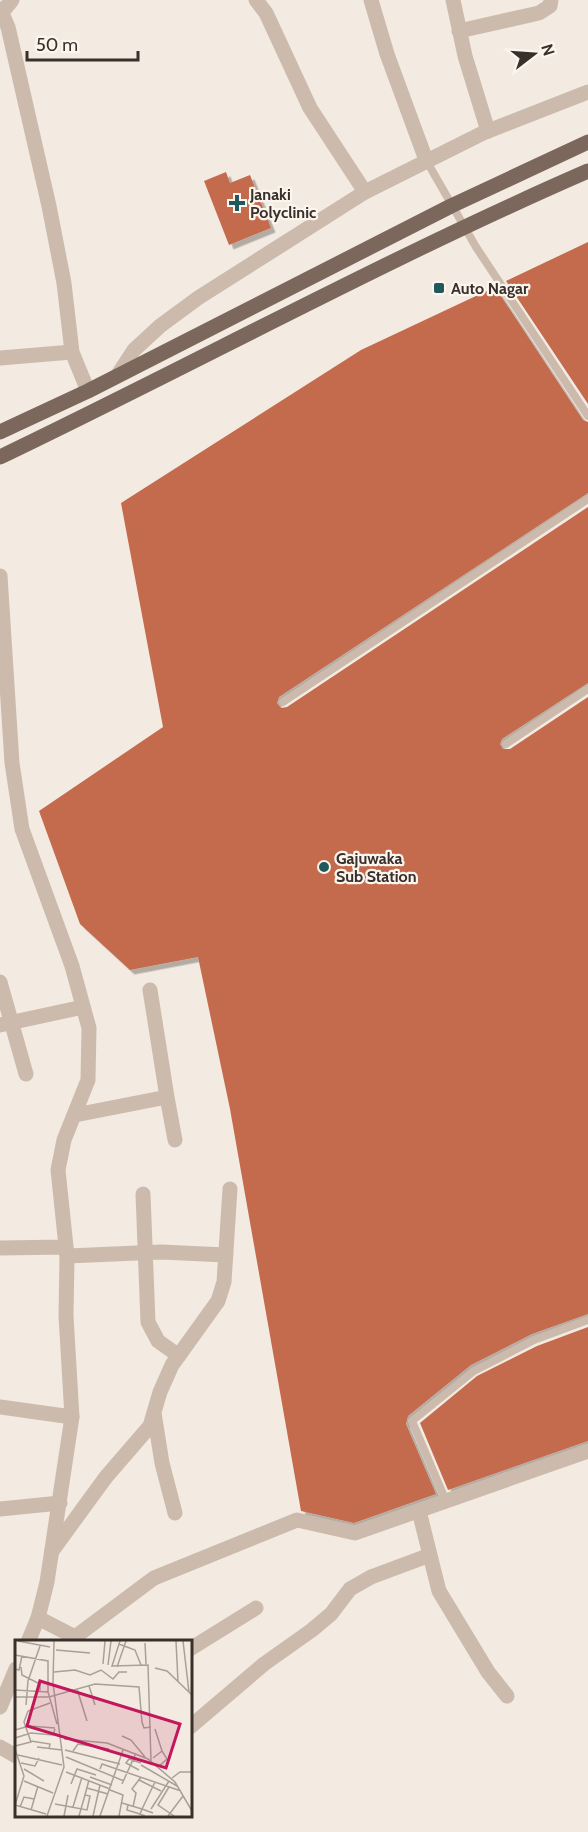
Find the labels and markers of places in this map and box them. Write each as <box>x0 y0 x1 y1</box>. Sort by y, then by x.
place label: Janaki Polyclinic <box>249 185 316 222</box>
marker: Janaki Polyclinic <box>228 194 246 212</box>
place label: Auto Nagar <box>451 279 529 298</box>
marker: Auto Nagar <box>432 281 446 295</box>
place label: Gajuwaka Sub Station <box>336 849 416 886</box>
marker: Gajuwaka Sub Station <box>317 860 331 874</box>

